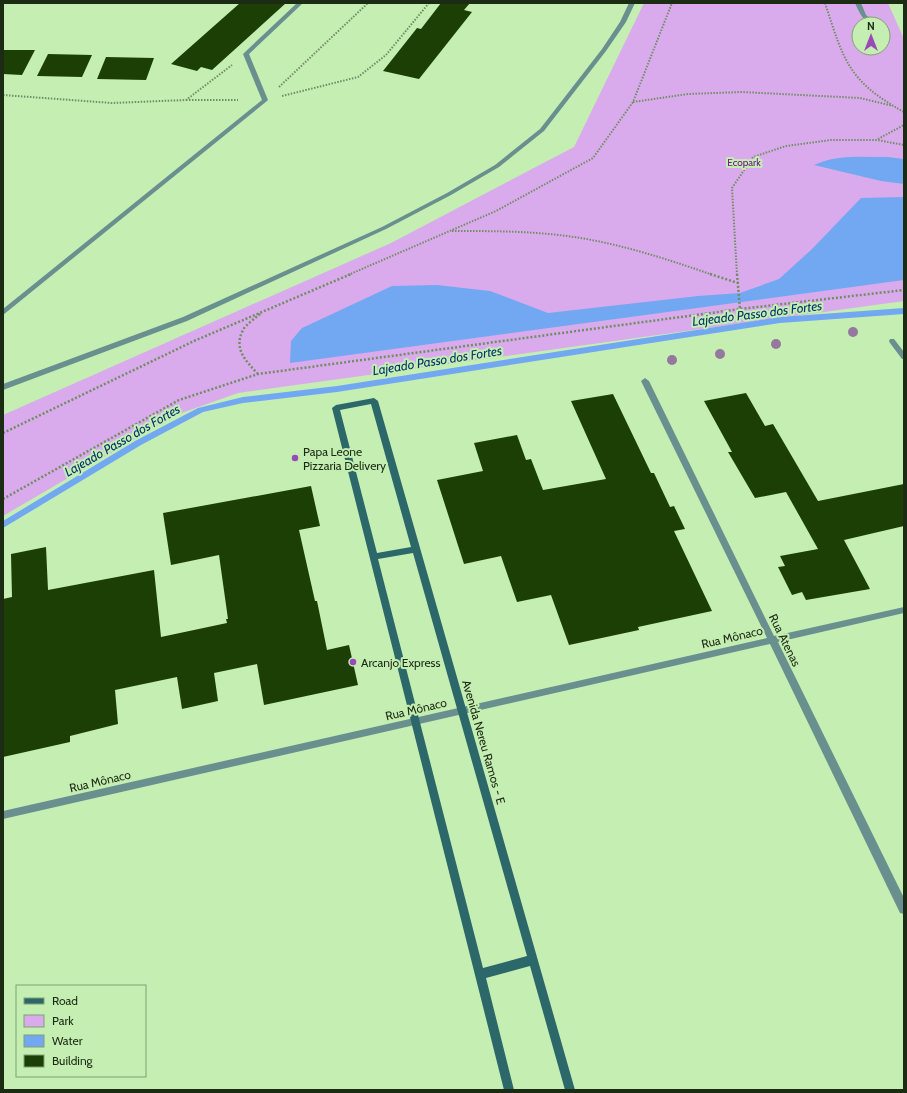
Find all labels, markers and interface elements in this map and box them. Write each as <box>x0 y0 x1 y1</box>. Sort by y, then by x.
north arrow <box>851 16 891 56</box>
text: N <box>867 19 875 33</box>
park label: Ecopark <box>727 156 761 169</box>
water label: Lajeado Passo dos Fortes <box>691 297 823 330</box>
water label: Lajeado Passo dos Fortes <box>371 342 503 379</box>
water label: Lajeado Passo dos Fortes <box>61 400 183 481</box>
place label: Papa Leone Pizzaria Delivery <box>303 444 386 473</box>
marker: Papa Leone Pizzaria Delivery <box>290 453 300 463</box>
street label: Rua Atenas <box>766 611 804 669</box>
street label: Rua Mônaco <box>700 623 765 651</box>
place label: Arcanjo Express <box>361 655 441 670</box>
marker: Arcanjo Express <box>348 657 358 667</box>
street label: Avenida Nereu Ramos - E <box>459 678 509 806</box>
street label: Rua Mônaco <box>384 695 449 723</box>
street label: Rua Mônaco <box>68 767 133 795</box>
legend <box>16 985 146 1077</box>
text: Road <box>52 993 78 1008</box>
text: Park <box>52 1013 74 1028</box>
text: Water <box>52 1033 83 1048</box>
text: Building <box>52 1053 94 1068</box>

